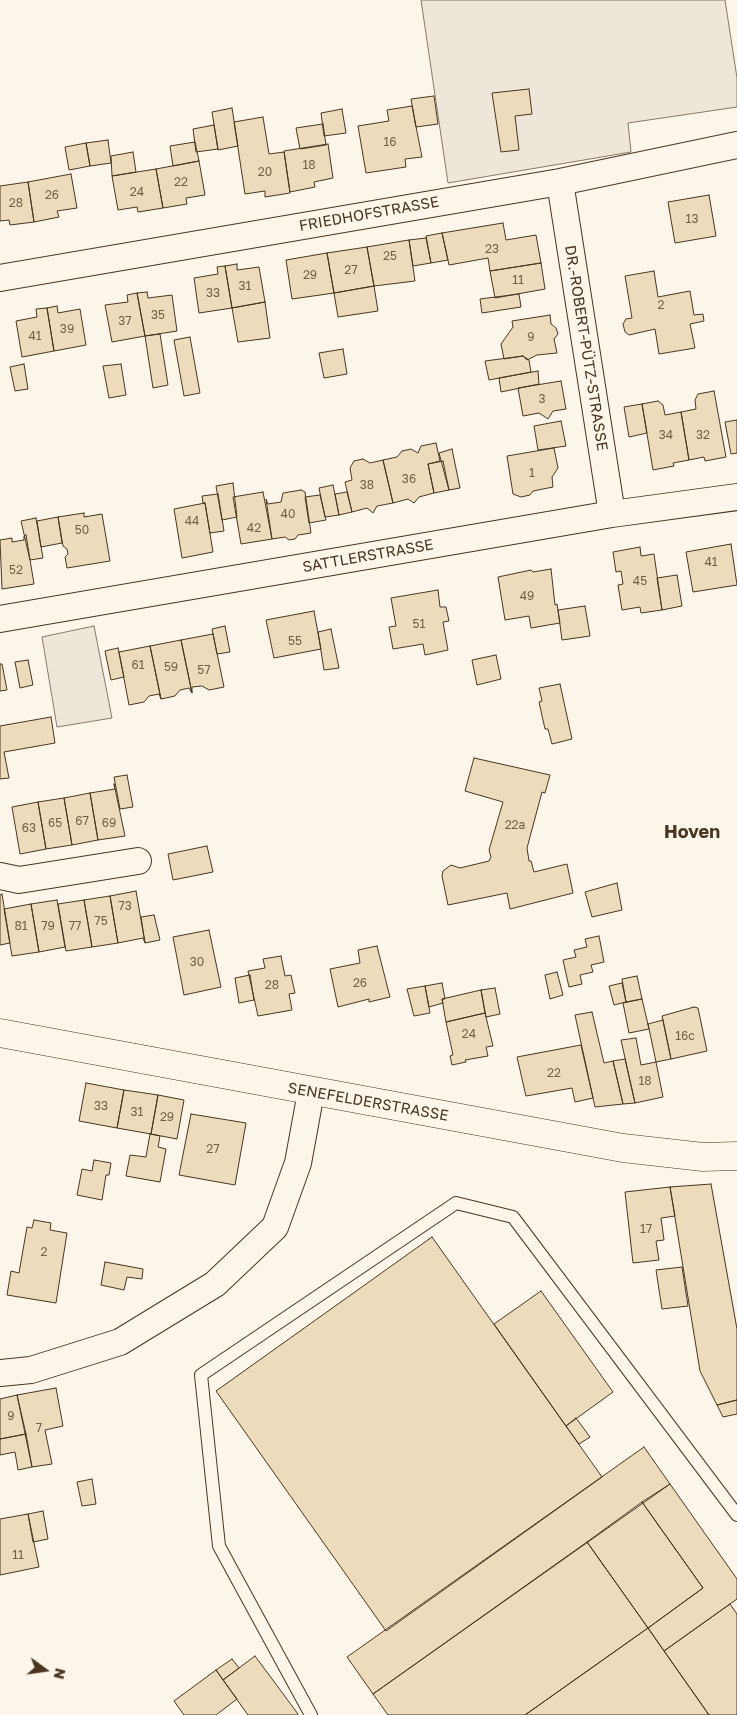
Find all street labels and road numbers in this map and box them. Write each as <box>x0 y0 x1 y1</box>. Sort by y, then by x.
street label: FRIEDHOFSTRASSE <box>298 193 440 235</box>
street label: DR.-ROBERT-PÜTZ-STRASSE <box>561 244 611 452</box>
street label: SATTLERSTRASSE <box>301 536 435 576</box>
street label: SENEFELDERSTRASSE <box>286 1079 450 1125</box>

